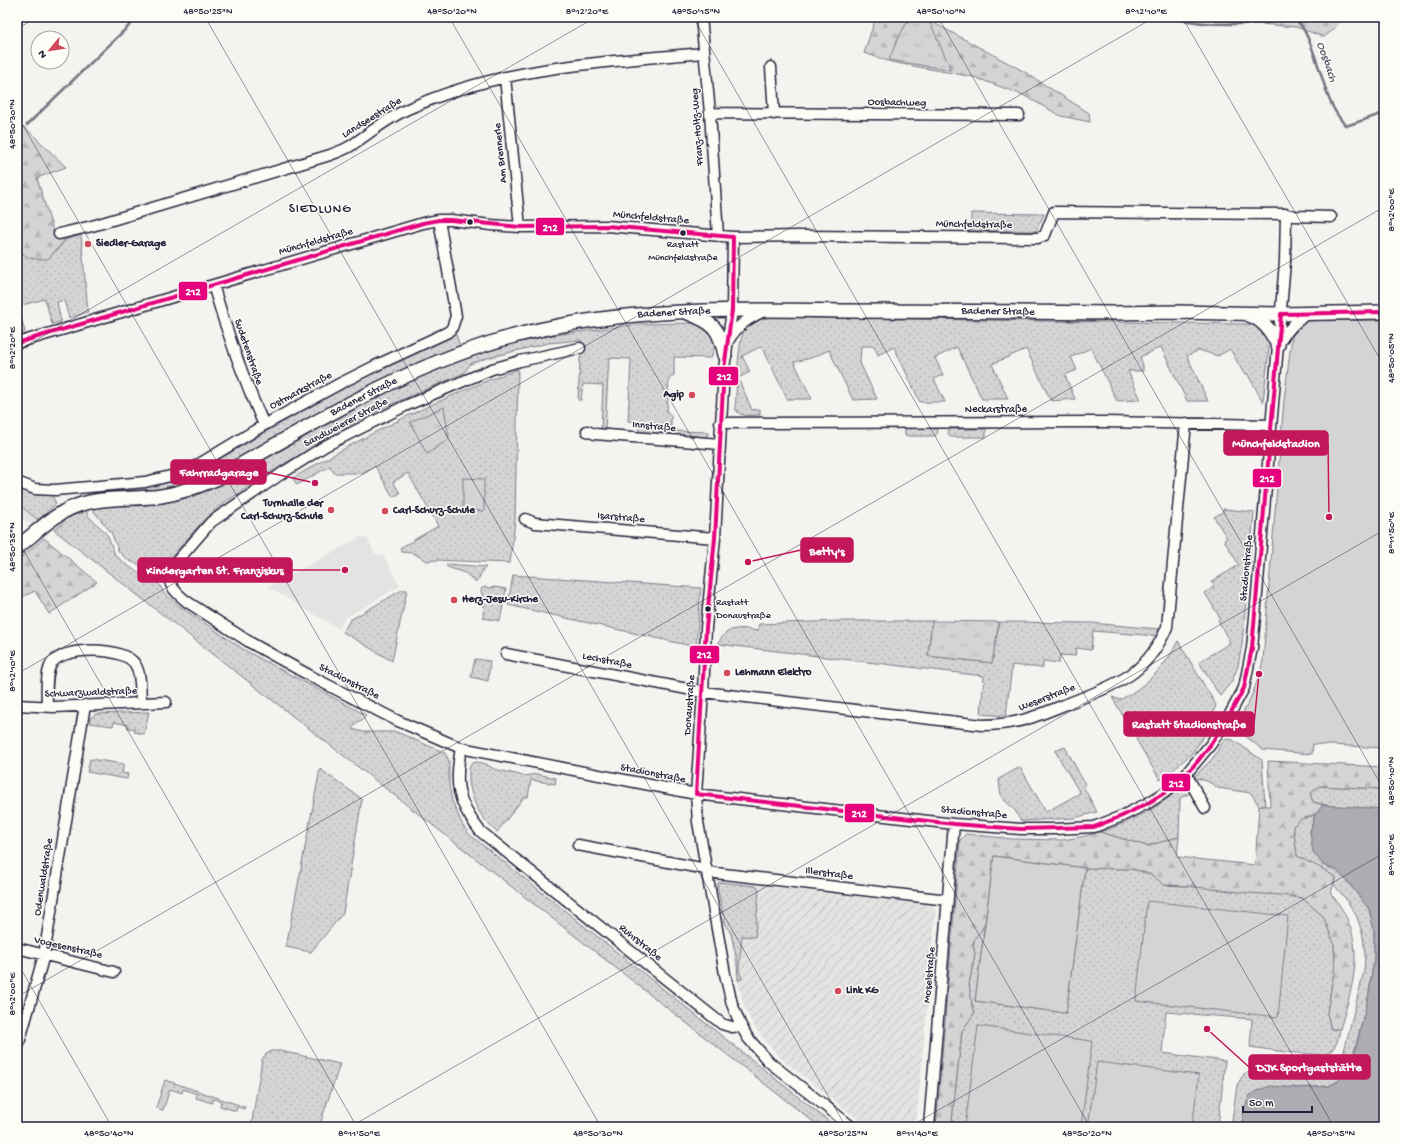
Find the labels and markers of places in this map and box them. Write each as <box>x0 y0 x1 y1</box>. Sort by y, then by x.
unlabelled marker <box>465 217 475 227</box>
marker: Rastatt Münchfeldstraße <box>678 228 688 238</box>
place label: Siedler-Garage <box>96 238 167 251</box>
marker: Siedler-Garage <box>83 239 93 249</box>
place label: Rastatt Münchfeldstraße <box>648 239 719 264</box>
place label: Agip <box>662 389 685 402</box>
marker: Agip <box>687 390 697 400</box>
callout: Münchfeldstadion <box>1224 431 1328 455</box>
callout: Fahrradgarage <box>171 460 266 484</box>
place label: Turnhalle der Carl-Schurz-Schule <box>240 498 324 523</box>
marker: Turnhalle der Carl-Schurz-Schule <box>326 505 336 515</box>
place label: Carl-Schurz-Schule <box>392 505 476 517</box>
marker: Carl-Schurz-Schule <box>380 506 390 516</box>
callout: Betty's <box>801 538 853 562</box>
callout: Kindergarten St. Franziskus <box>138 558 292 582</box>
place label: Herz-Jesu-Kirche <box>462 594 539 606</box>
marker: Herz-Jesu-Kirche <box>449 595 459 605</box>
place label: Rastatt Donaustraße <box>715 597 772 622</box>
marker: Rastatt Donaustraße <box>703 604 713 614</box>
place label: Lehmann Elektro <box>735 666 812 679</box>
marker: Lehmann Elektro <box>722 668 732 678</box>
callout: Rastatt Stadionstraße <box>1124 712 1254 736</box>
place label: Link KG <box>846 985 879 997</box>
marker: Link KG <box>833 986 843 996</box>
callout: DJK Sportgaststätte <box>1249 1055 1370 1079</box>

